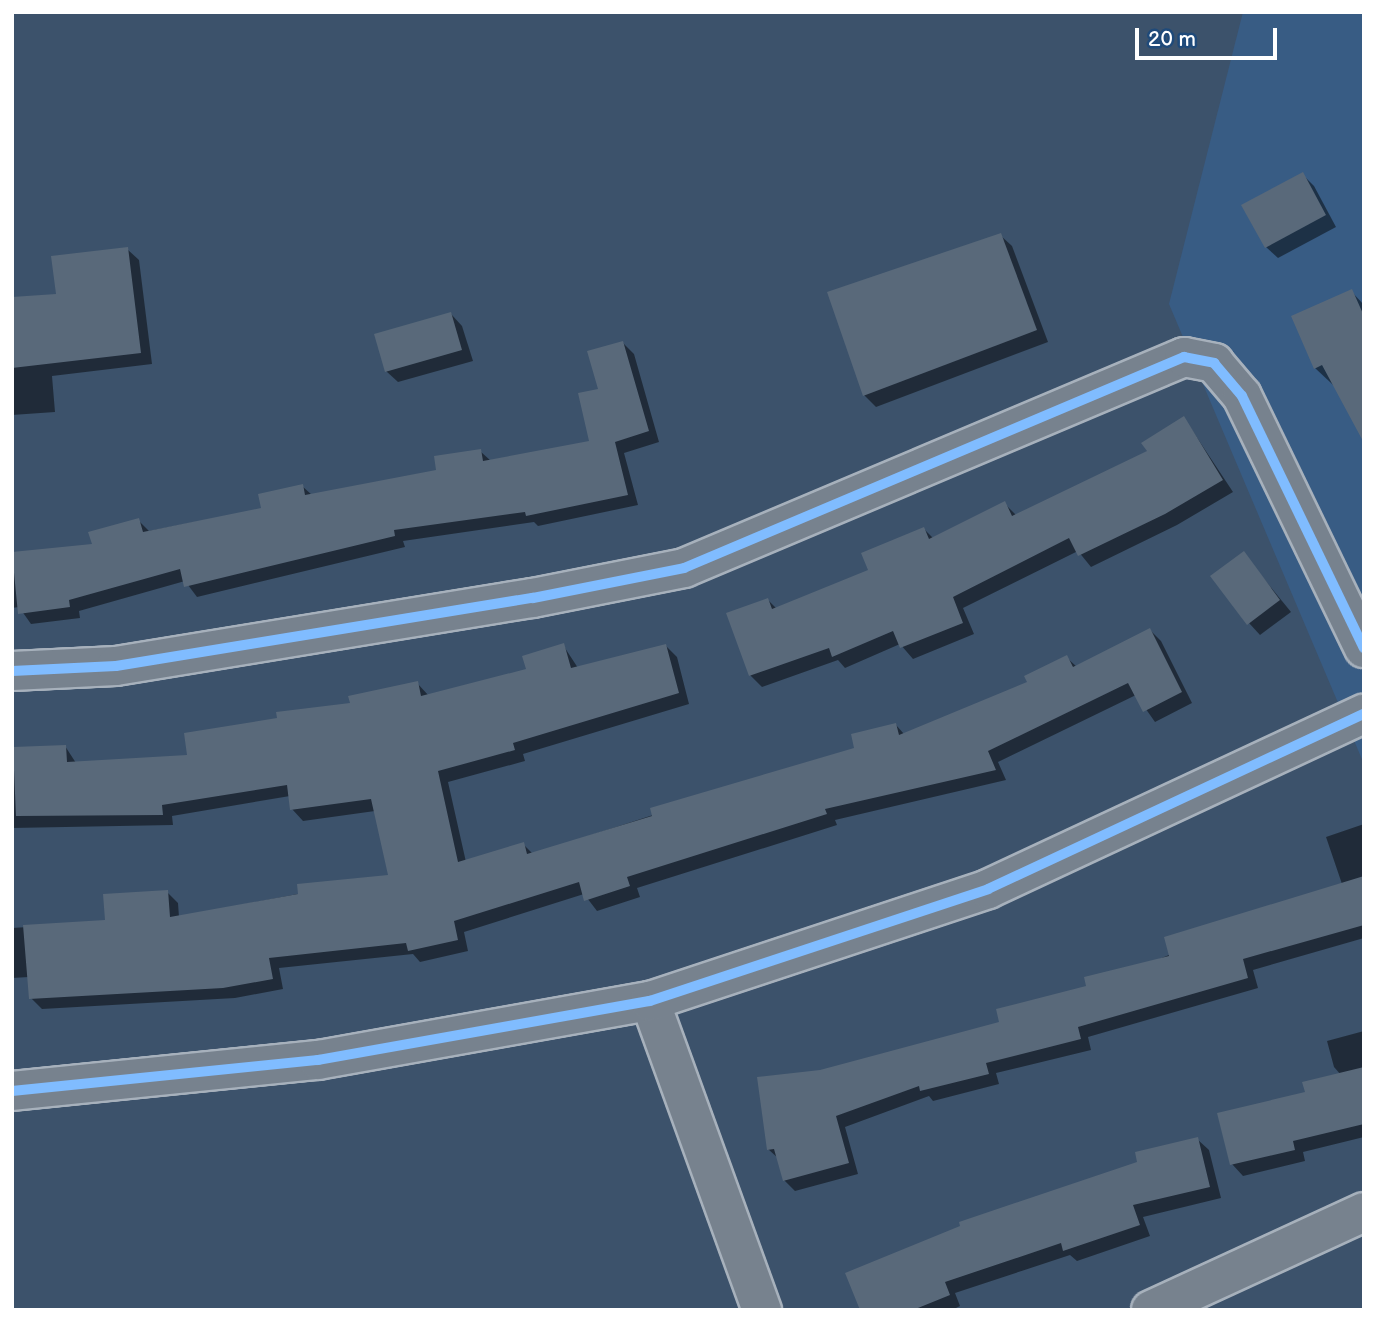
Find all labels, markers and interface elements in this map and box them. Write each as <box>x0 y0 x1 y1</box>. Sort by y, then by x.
scale bar <box>1138 14 1280 58</box>
text: 20 m <box>1148 27 1196 52</box>

